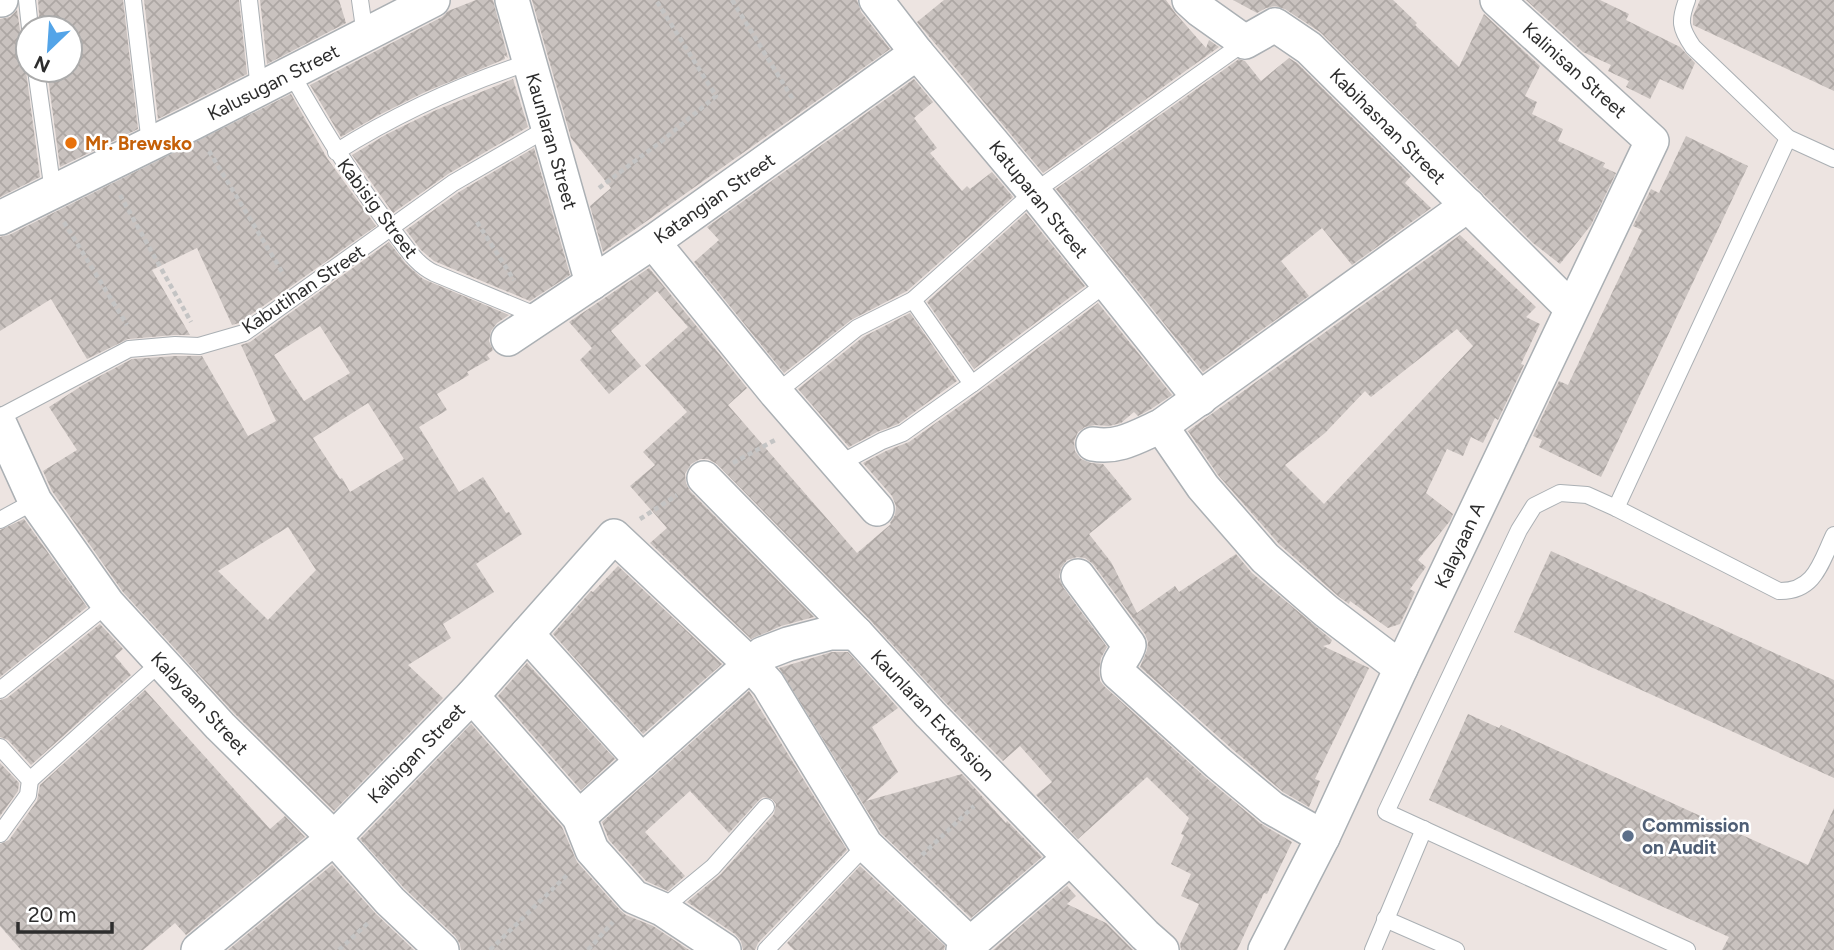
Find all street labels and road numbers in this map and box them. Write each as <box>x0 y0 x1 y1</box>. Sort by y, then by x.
street label: Kalinisan Street <box>1518 18 1631 123</box>
street label: Kalusugan Street <box>204 39 343 126</box>
street label: Kabihasnan Street <box>1325 64 1450 189</box>
street label: Kaunlaran Street <box>521 70 582 212</box>
street label: Katuparan Street <box>984 136 1093 263</box>
street label: Katangian Street <box>649 148 779 249</box>
street label: Kabisig Street <box>333 154 423 263</box>
street label: Kabutihan Street <box>237 240 369 339</box>
street label: Kalayaan A <box>1430 498 1489 592</box>
street label: Kaunlaran Extension <box>866 645 999 786</box>
street label: Kalayaan Street <box>146 647 253 760</box>
street label: Kaibigan Street <box>363 698 470 808</box>

